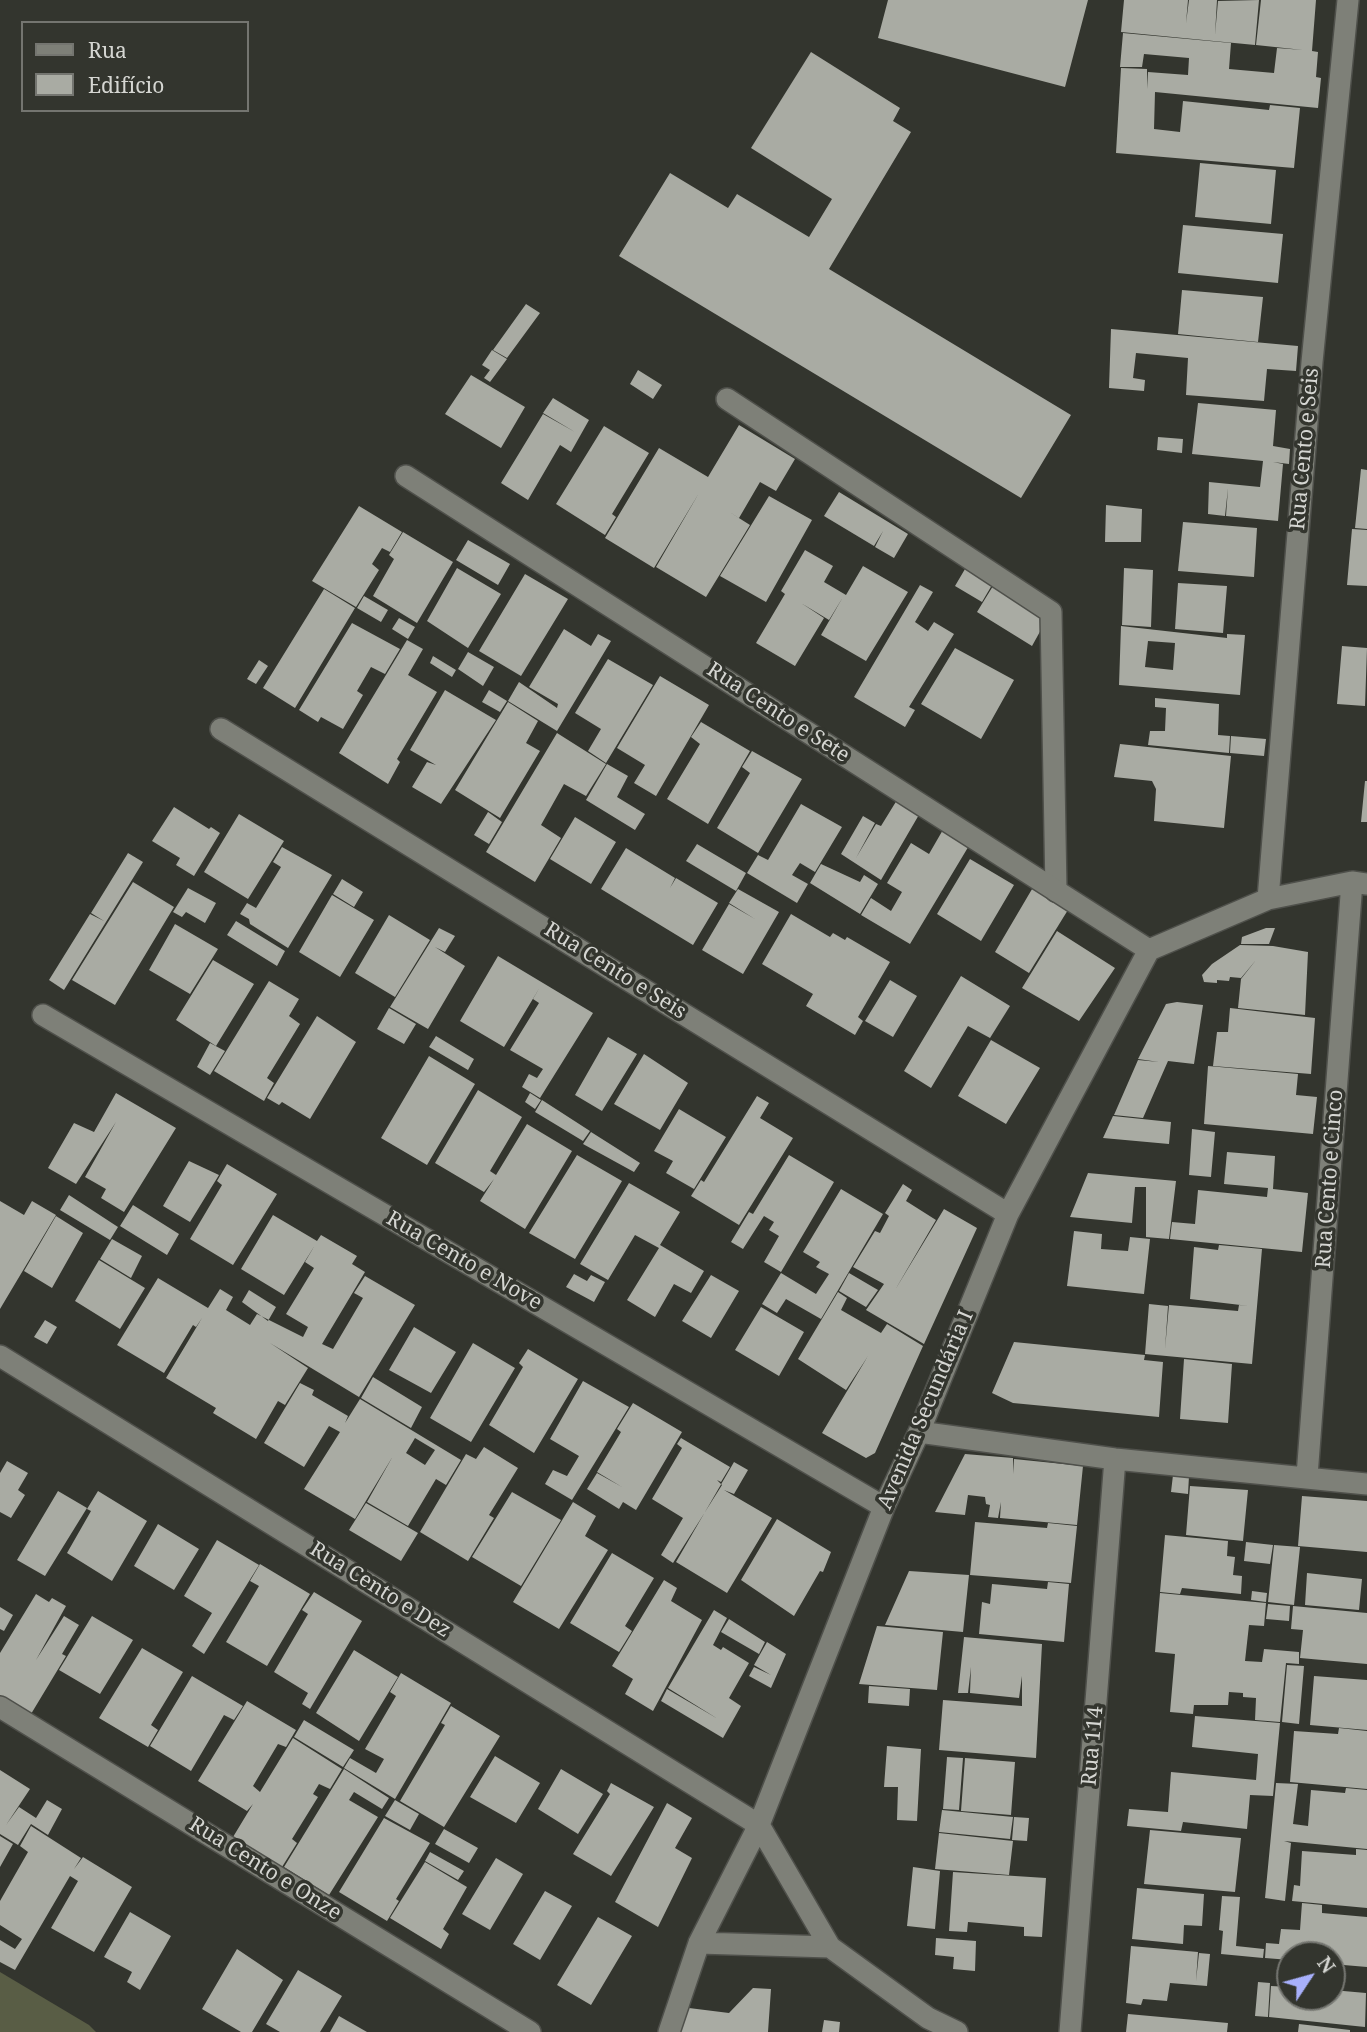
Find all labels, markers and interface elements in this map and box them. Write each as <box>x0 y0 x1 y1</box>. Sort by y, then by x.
legend <box>21 21 248 112</box>
text: Rua <box>88 36 127 64</box>
text: Edifício <box>88 71 164 99</box>
street label: Rua Cento e Seis <box>1285 367 1325 531</box>
street label: Rua Cento e Sete <box>702 657 854 769</box>
street label: Rua Cento e Seis <box>539 917 691 1025</box>
street label: Rua Cento e Cinco <box>1311 1089 1349 1269</box>
street label: Rua Cento e Nove <box>382 1206 546 1316</box>
street label: Avenida Secundária I <box>873 1307 979 1513</box>
street label: Rua Cento e Dez <box>305 1537 455 1643</box>
street label: Rua 114 <box>1077 1705 1109 1787</box>
street label: Rua Cento e Onze <box>184 1812 346 1926</box>
north arrow <box>1276 1941 1346 2011</box>
text: N <box>1311 1951 1341 1979</box>

